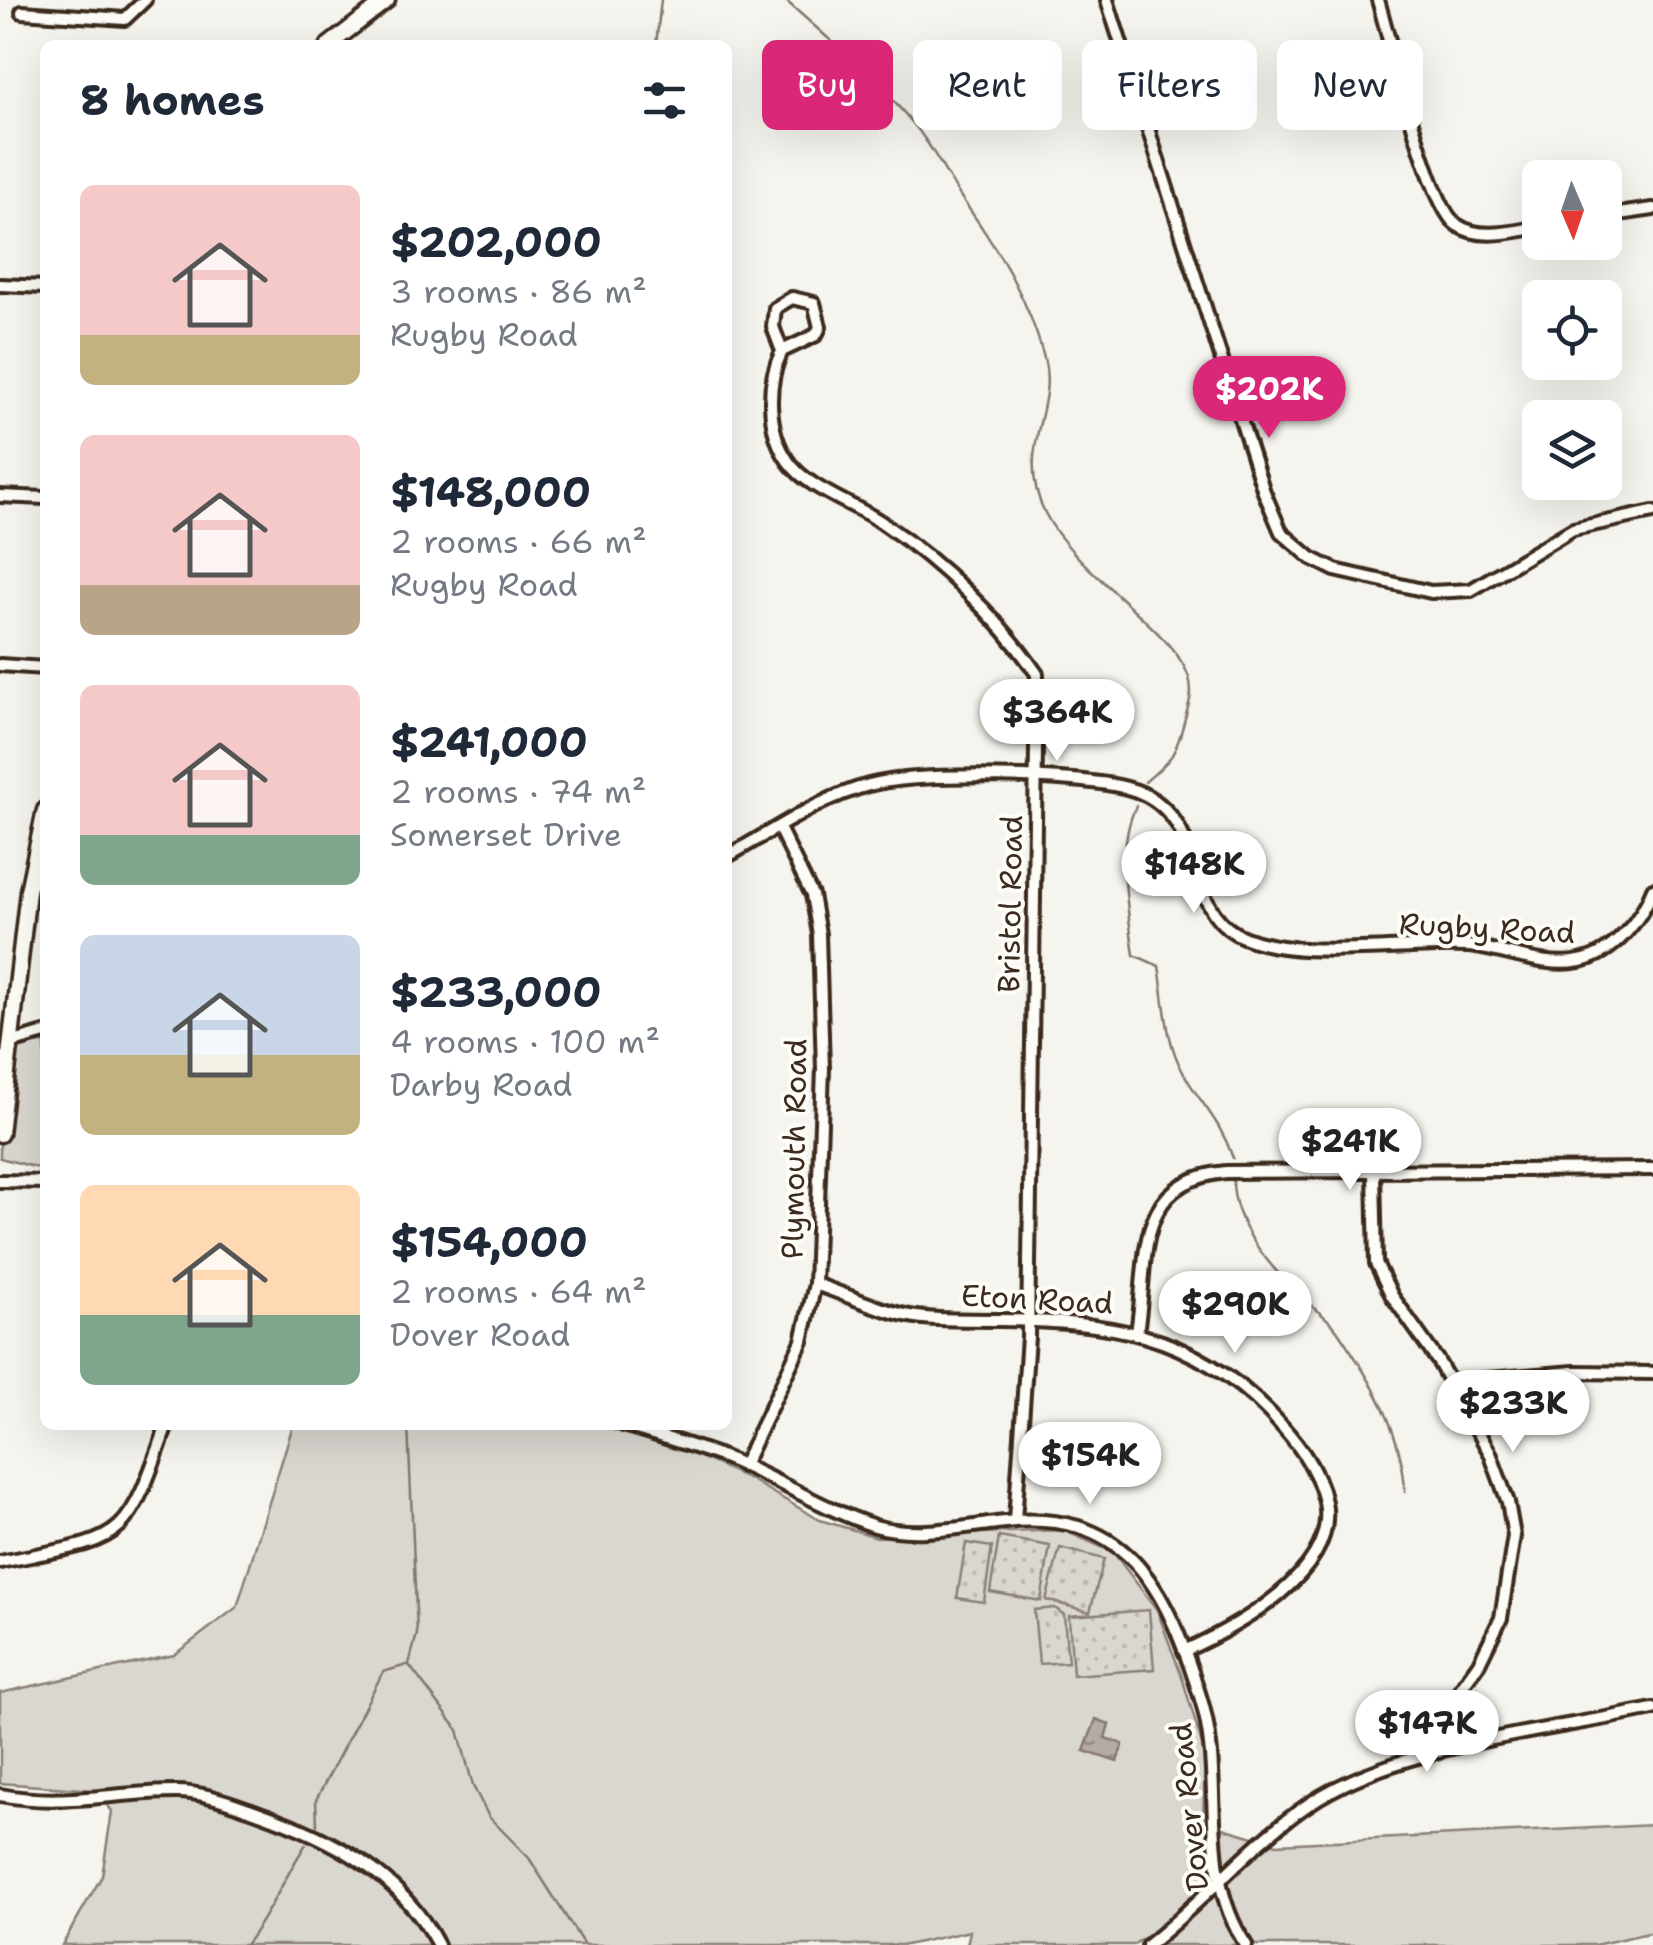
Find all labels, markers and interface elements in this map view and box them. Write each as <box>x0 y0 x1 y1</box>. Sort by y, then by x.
chip: Buy <box>762 40 893 130</box>
chip: Rent <box>913 40 1062 130</box>
chip: Filters <box>1082 40 1257 130</box>
chip: New <box>1277 40 1423 130</box>
text: 8 homes <box>80 72 265 128</box>
icon: filters <box>637 73 692 128</box>
north arrow <box>1522 160 1622 260</box>
map controls <box>1522 160 1622 500</box>
text: $202,000 <box>390 214 602 270</box>
icon: home <box>160 225 280 345</box>
text: 3 rooms · 86 m² <box>390 270 647 313</box>
button: locate <box>1522 280 1622 380</box>
text: Rugby Road <box>390 313 578 356</box>
pin: $202K <box>1199 356 1339 441</box>
text: $202K <box>1215 367 1323 410</box>
button: layers <box>1522 400 1622 500</box>
text: $148,000 <box>390 464 591 520</box>
icon: home <box>160 475 280 595</box>
text: 2 rooms · 66 m² <box>390 520 647 563</box>
text: Rugby Road <box>390 563 578 606</box>
pin: $364K <box>987 679 1127 764</box>
text: $364K <box>1002 690 1112 733</box>
text: $241,000 <box>390 714 588 770</box>
icon: home <box>160 725 280 845</box>
text: 2 rooms · 74 m² <box>390 770 646 813</box>
text: Somerset Drive <box>390 813 622 856</box>
street label: Bristol Road <box>988 815 1032 993</box>
pin: $148K <box>1124 831 1264 916</box>
text: $148K <box>1143 842 1245 885</box>
street label: Rugby Road <box>1398 903 1576 953</box>
text: $233,000 <box>390 964 602 1020</box>
icon: home <box>160 975 280 1095</box>
text: 4 rooms · 100 m² <box>390 1020 660 1063</box>
street label: Plymouth Road <box>772 1038 816 1260</box>
text: Darby Road <box>390 1063 573 1106</box>
pin: $241K <box>1280 1108 1420 1193</box>
text: $241K <box>1300 1119 1400 1162</box>
text: $154,000 <box>390 1214 588 1270</box>
icon: home <box>160 1225 280 1345</box>
text: 2 rooms · 64 m² <box>390 1270 646 1313</box>
pin: $290K <box>1165 1271 1305 1356</box>
street label: Eton Road <box>960 1275 1114 1323</box>
text: $290K <box>1181 1282 1289 1325</box>
text: Dover Road <box>390 1313 570 1356</box>
pin: $233K <box>1443 1370 1583 1455</box>
text: $233K <box>1458 1381 1568 1424</box>
pin: $154K <box>1020 1422 1160 1507</box>
text: $154K <box>1040 1433 1140 1476</box>
pin: $147K <box>1357 1690 1497 1775</box>
text: $147K <box>1377 1701 1477 1744</box>
street label: Dover Road <box>1160 1721 1218 1893</box>

